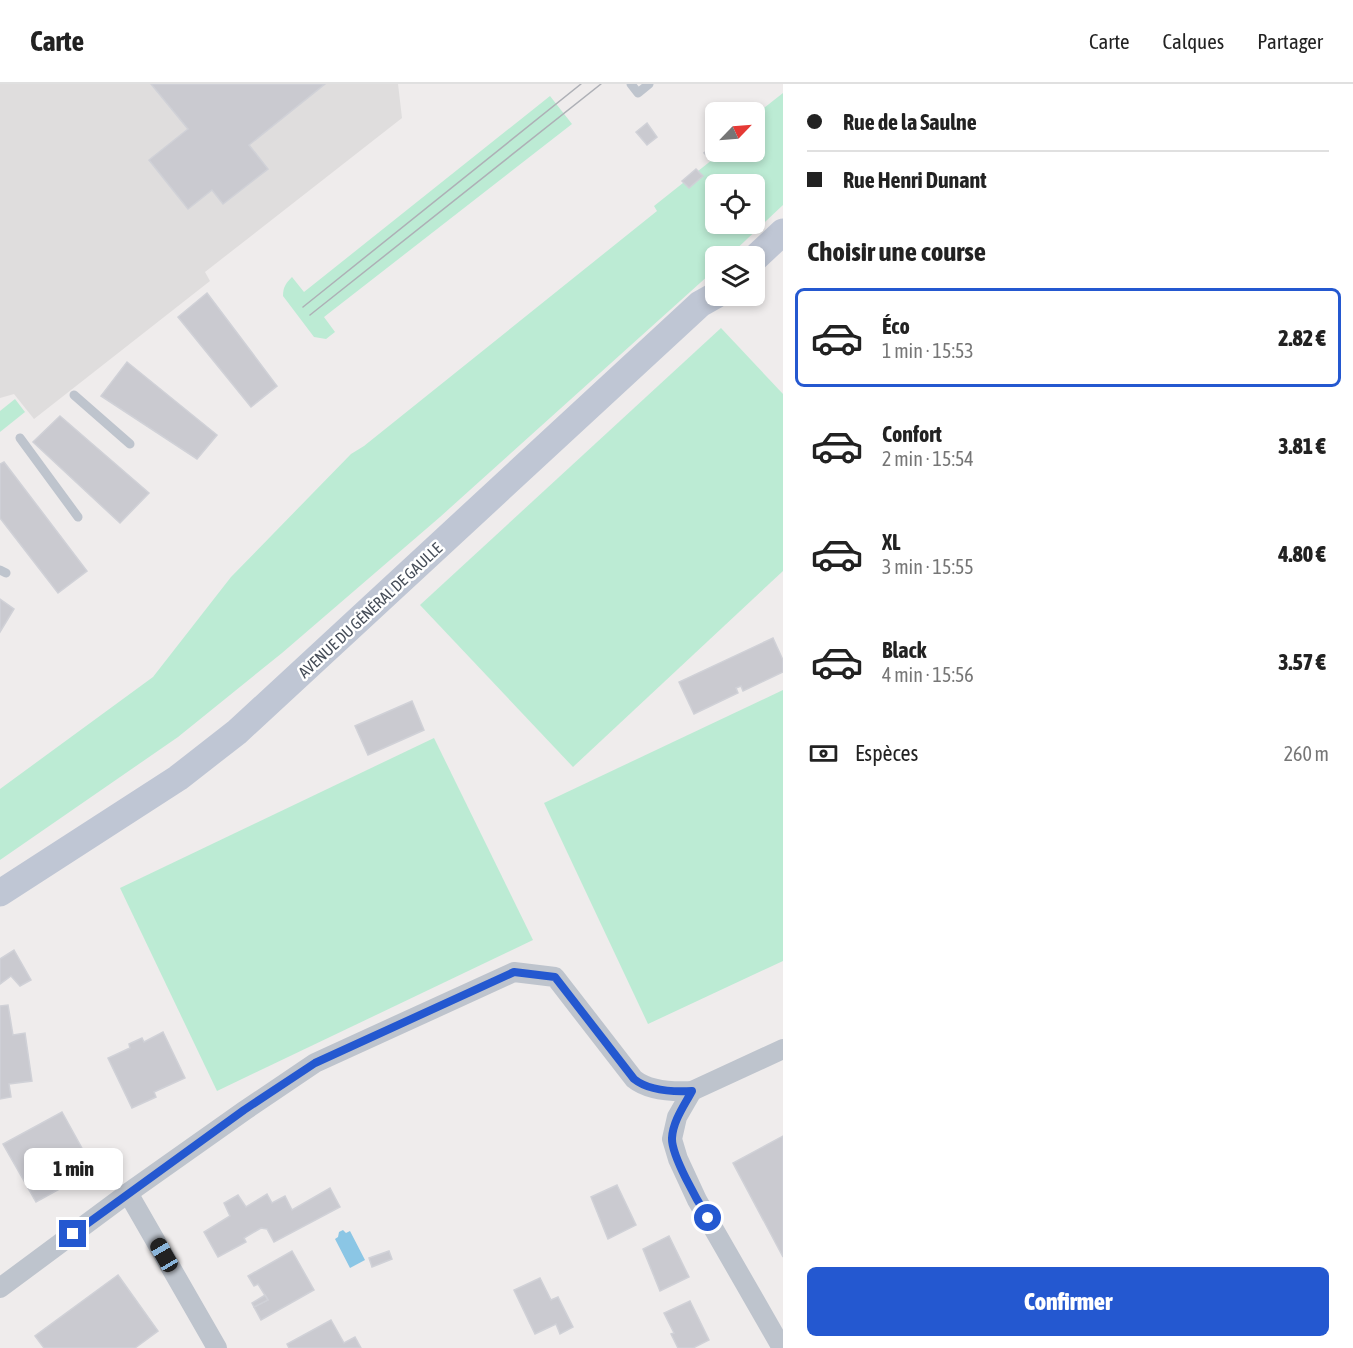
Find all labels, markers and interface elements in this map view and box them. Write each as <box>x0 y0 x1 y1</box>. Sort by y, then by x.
text: Carte <box>30 25 84 57</box>
text: Carte <box>1089 29 1130 53</box>
text: Calques <box>1163 29 1224 53</box>
text: Partager <box>1257 29 1323 53</box>
north arrow <box>705 102 765 162</box>
map controls <box>705 102 765 306</box>
text: Rue de la Saulne <box>843 109 977 135</box>
text: Rue Henri Dunant <box>843 167 987 193</box>
button: locate <box>705 174 765 234</box>
text: Choisir une course <box>807 236 986 267</box>
button: layers <box>705 246 765 306</box>
icon: car <box>810 311 864 365</box>
text: Éco <box>882 313 910 339</box>
text: 2.82 € <box>1278 325 1326 351</box>
text: 1 min · 15:53 <box>882 339 974 362</box>
icon: car <box>810 419 864 473</box>
text: Confort <box>882 421 942 447</box>
text: 3.81 € <box>1278 433 1326 459</box>
text: 2 min · 15:54 <box>882 447 974 470</box>
icon: car <box>810 527 864 581</box>
text: XL <box>882 529 900 555</box>
street label: AVENUE DU GÉNÉRAL DE GAULLE <box>295 539 446 681</box>
text: 4.80 € <box>1278 541 1326 567</box>
text: 3 min · 15:55 <box>882 555 974 578</box>
icon: car <box>810 635 864 689</box>
text: Black <box>882 637 926 663</box>
text: 3.57 € <box>1278 649 1326 675</box>
text: 4 min · 15:56 <box>882 663 974 686</box>
icon: cash <box>807 737 840 770</box>
text: Espèces <box>855 740 918 766</box>
text: 260 m <box>1284 742 1329 765</box>
callout: 1 min <box>23 1147 122 1189</box>
text: 1 min <box>53 1157 94 1180</box>
route start <box>694 1204 721 1231</box>
route end <box>59 1220 86 1247</box>
car <box>147 1235 181 1275</box>
button: Confirmer <box>807 1267 1329 1336</box>

